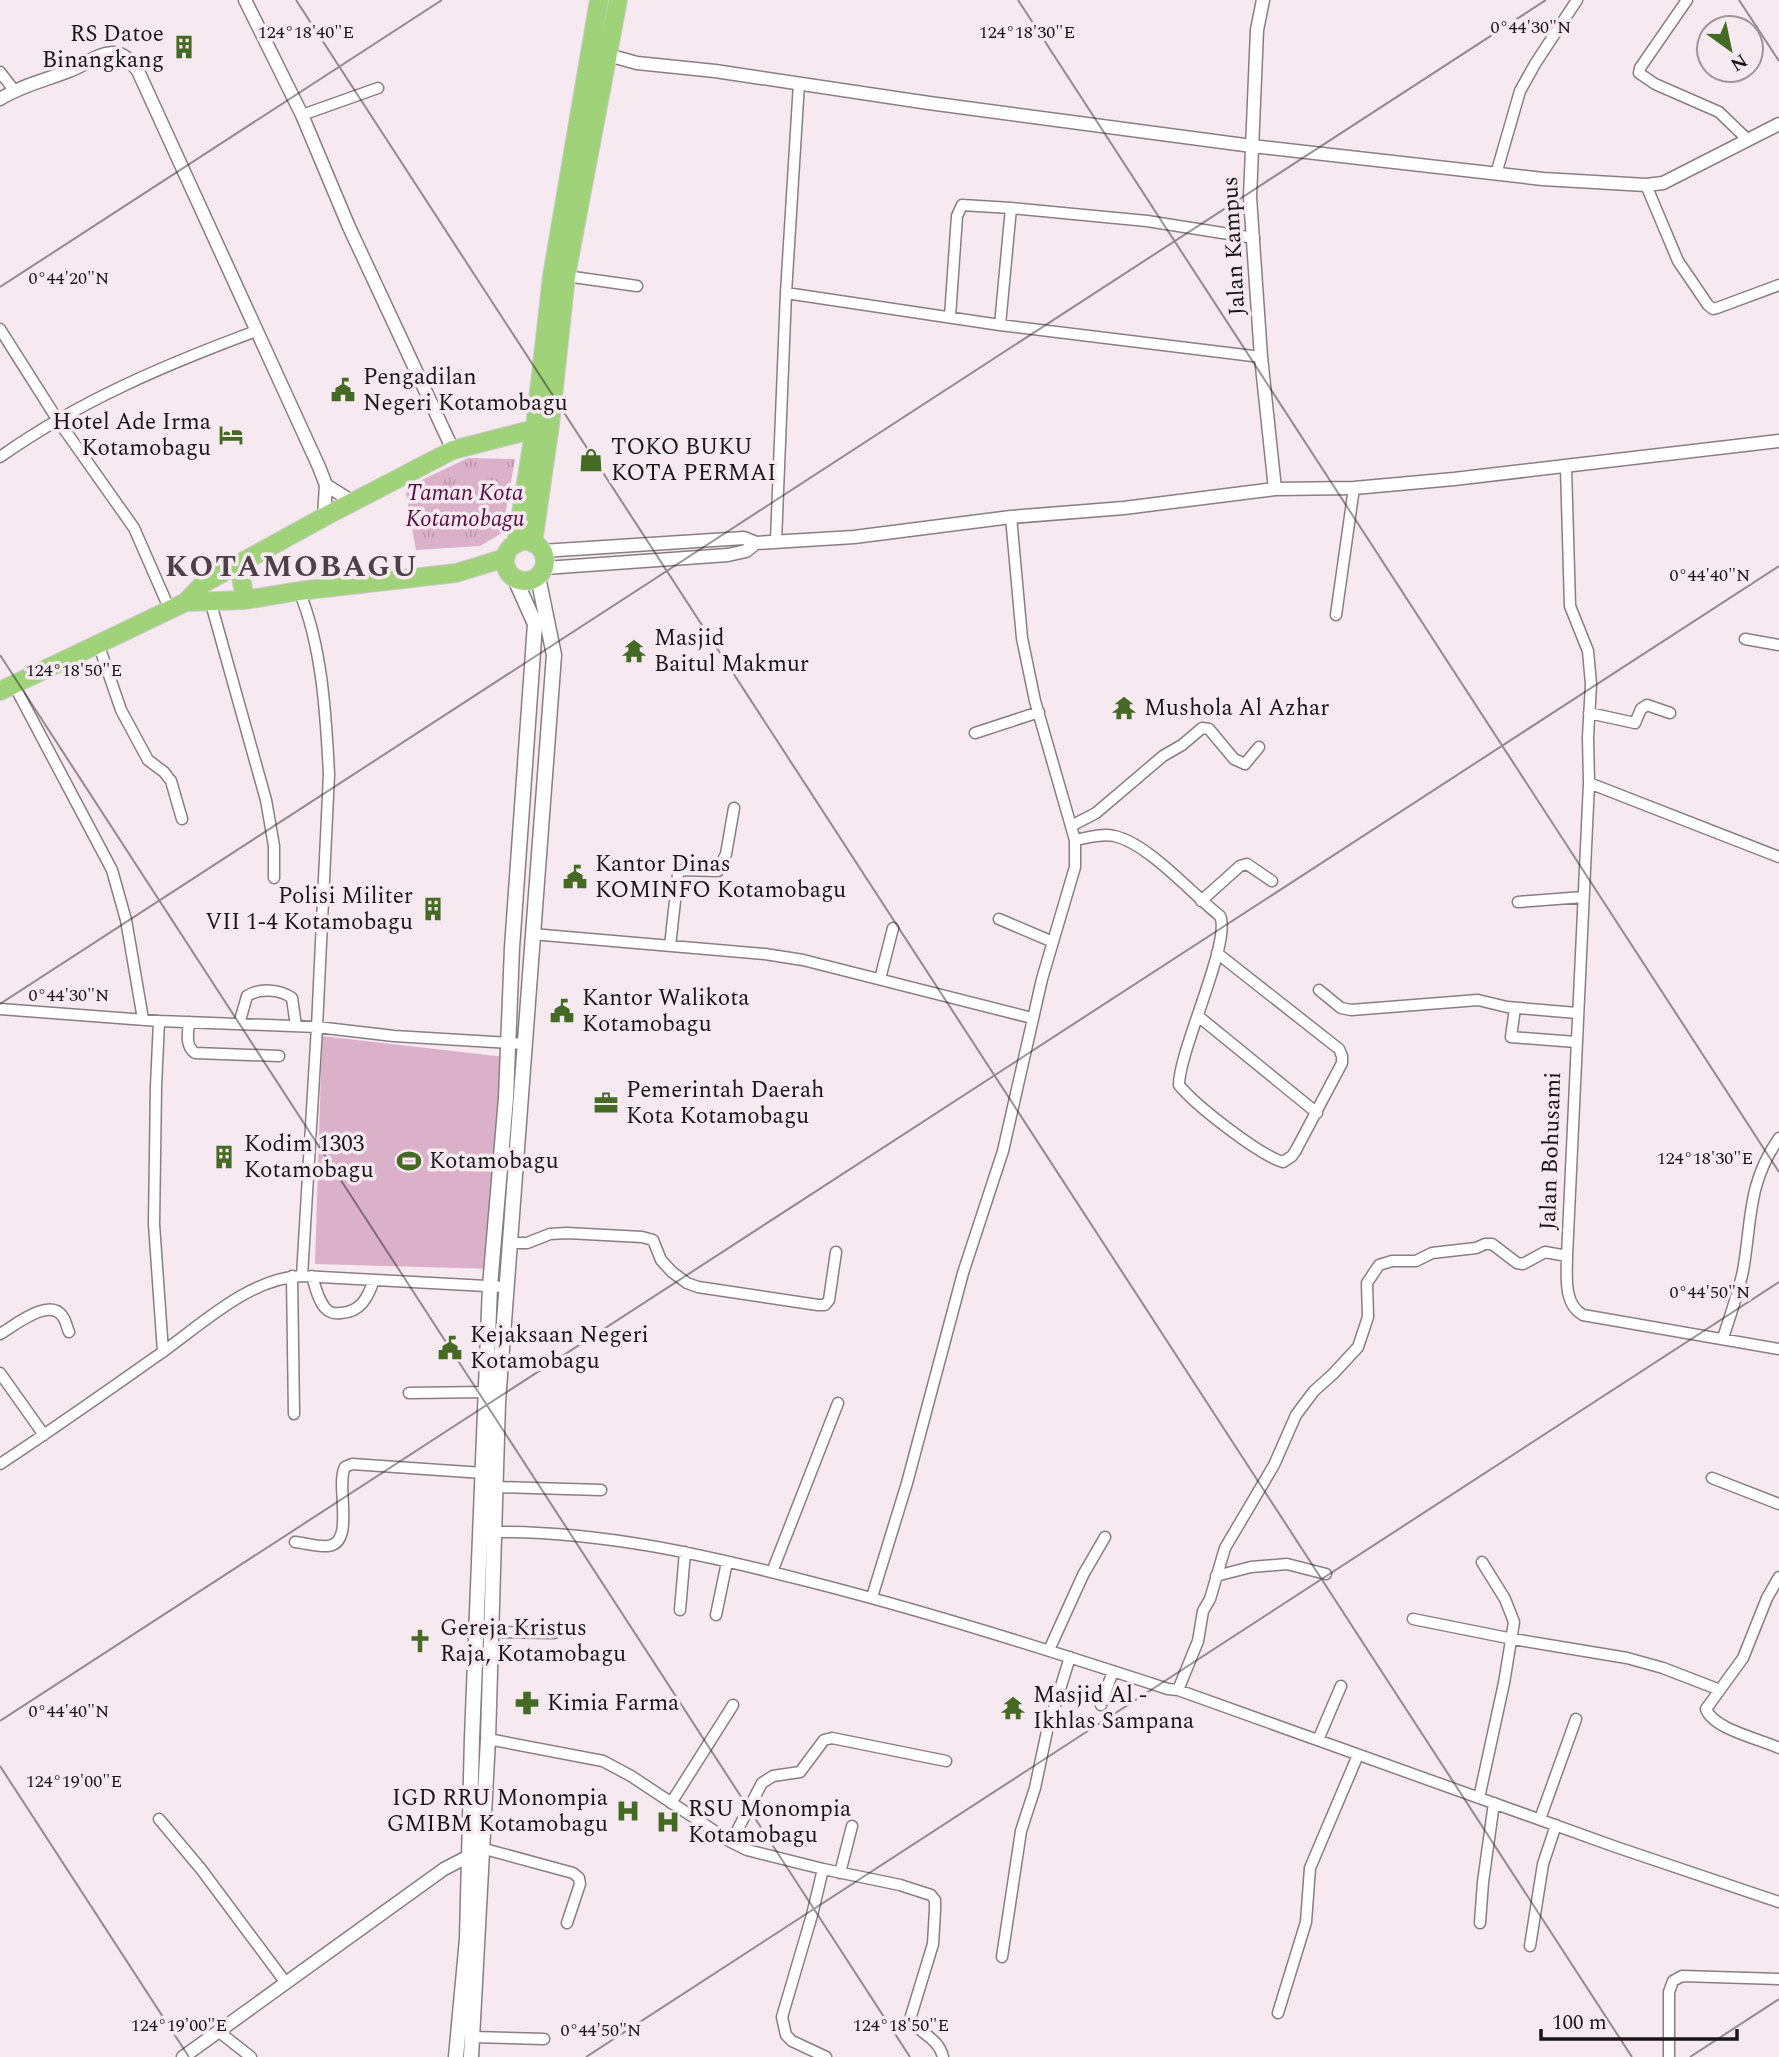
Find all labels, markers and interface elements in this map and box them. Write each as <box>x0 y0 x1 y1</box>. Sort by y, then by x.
text: 0°44'30"N <box>1491 14 1571 41</box>
north arrow <box>1695 14 1765 84</box>
place label: RS Datoe Binangkang <box>42 17 164 78</box>
text: 124°18'40"E <box>258 19 354 46</box>
text: 124°18'30"E <box>979 19 1075 46</box>
building icon: RS Datoe Binangkang <box>170 33 198 61</box>
text: N <box>1724 46 1753 78</box>
street label: Jalan Kampus <box>1213 175 1255 317</box>
text: 0°44'20"N <box>29 265 109 292</box>
place label: Pengadilan Negeri Kotamobagu <box>363 360 568 421</box>
public building icon: Pengadilan Negeri Kotamobagu <box>329 376 357 404</box>
place label: Hotel Ade Irma Kotamobagu <box>53 405 211 466</box>
hotel icon: Hotel Ade Irma Kotamobagu <box>217 421 245 449</box>
place label: TOKO BUKU KOTA PERMAI <box>611 430 776 491</box>
shop icon: TOKO BUKU KOTA PERMAI <box>577 446 605 474</box>
park label: Taman Kota Kotamobagu <box>406 476 524 537</box>
district label: KOTAMOBAGU <box>165 544 419 590</box>
text: 0°44'40"N <box>1670 562 1750 589</box>
place label: Masjid Baitul Makmur <box>654 621 809 682</box>
temple icon: Masjid Baitul Makmur <box>620 637 648 665</box>
text: 124°18'50"E <box>26 657 122 684</box>
place label: Mushola Al Azhar <box>1144 691 1329 726</box>
temple icon: Mushola Al Azhar <box>1110 694 1138 722</box>
place label: Kantor Dinas KOMINFO Kotamobagu <box>595 847 846 908</box>
public building icon: Kantor Dinas KOMINFO Kotamobagu <box>561 863 589 891</box>
place label: Polisi Militer VII 1-4 Kotamobagu <box>205 879 413 940</box>
building icon: Polisi Militer VII 1-4 Kotamobagu <box>419 895 447 923</box>
place label: Kantor Walikota Kotamobagu <box>582 981 750 1042</box>
text: 0°44'30"N <box>29 982 109 1009</box>
public building icon: Kantor Walikota Kotamobagu <box>548 997 576 1025</box>
street label: Jalan Bohusami <box>1531 1071 1571 1231</box>
place label: Pemerintah Daerah Kota Kotamobagu <box>626 1073 824 1134</box>
office icon: Pemerintah Daerah Kota Kotamobagu <box>592 1089 620 1117</box>
place label: Kodim 1303 Kotamobagu <box>244 1127 374 1188</box>
building icon: Kodim 1303 Kotamobagu <box>210 1143 238 1171</box>
place label: Kotamobagu <box>429 1144 559 1179</box>
text: 124°18'30"E <box>1657 1145 1753 1172</box>
sports icon: Kotamobagu <box>395 1147 423 1175</box>
text: 0°44'50"N <box>1670 1279 1750 1306</box>
place label: Kejaksaan Negeri Kotamobagu <box>470 1318 649 1379</box>
public building icon: Kejaksaan Negeri Kotamobagu <box>436 1334 464 1362</box>
place label: Gereja Kristus Raja, Kotamobagu <box>440 1611 626 1672</box>
church icon: Gereja Kristus Raja, Kotamobagu <box>406 1627 434 1655</box>
place label: Masjid Al - Ikhlas Sampana <box>1033 1678 1194 1739</box>
place label: Kimia Farma <box>547 1686 679 1721</box>
pharmacy icon: Kimia Farma <box>513 1689 541 1717</box>
temple icon: Masjid Al - Ikhlas Sampana <box>999 1694 1027 1722</box>
text: 0°44'40"N <box>29 1698 109 1725</box>
text: 124°19'00"E <box>26 1768 122 1795</box>
place label: IGD RRU Monompia GMIBM Kotamobagu <box>387 1781 608 1842</box>
place label: RSU Monompia Kotamobagu <box>688 1792 851 1853</box>
hospital icon: IGD RRU Monompia GMIBM Kotamobagu <box>614 1797 642 1825</box>
hospital icon: RSU Monompia Kotamobagu <box>654 1808 682 1836</box>
scale bar <box>1541 1997 1737 2041</box>
text: 100 m <box>1552 2007 1607 2039</box>
text: 124°19'00"E <box>131 2012 227 2039</box>
text: 124°18'50"E <box>853 2012 949 2039</box>
text: 0°44'50"N <box>561 2017 641 2044</box>

